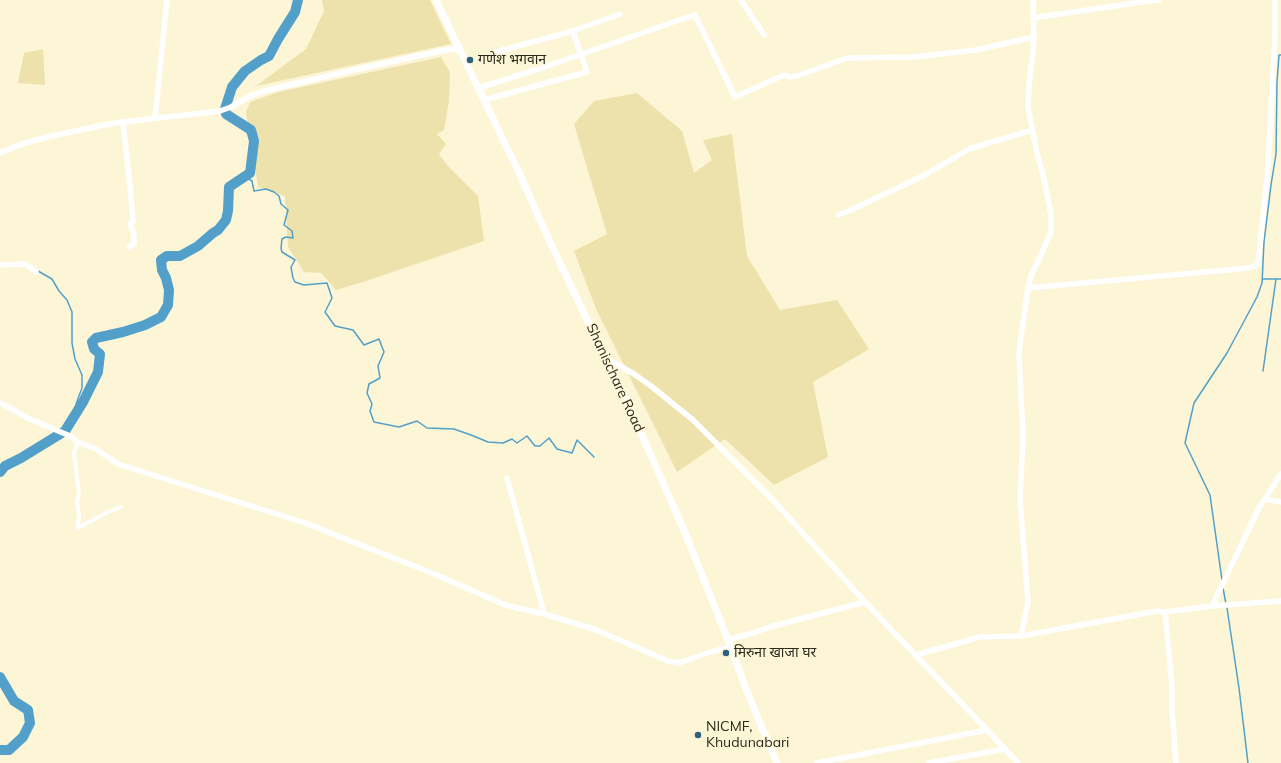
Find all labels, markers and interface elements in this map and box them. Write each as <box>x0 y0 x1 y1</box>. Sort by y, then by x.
place label: गणेश भगवान <box>478 52 546 68</box>
marker: गणेश भगवान <box>465 55 475 65</box>
street label: Shanischare Road <box>582 321 648 435</box>
place label: मिरुना खाजा घर <box>734 645 816 661</box>
marker: मिरुना खाजा घर <box>721 648 731 658</box>
place label: NICMF, Khudunabari <box>706 719 789 752</box>
marker: NICMF, Khudunabari <box>693 730 703 740</box>

